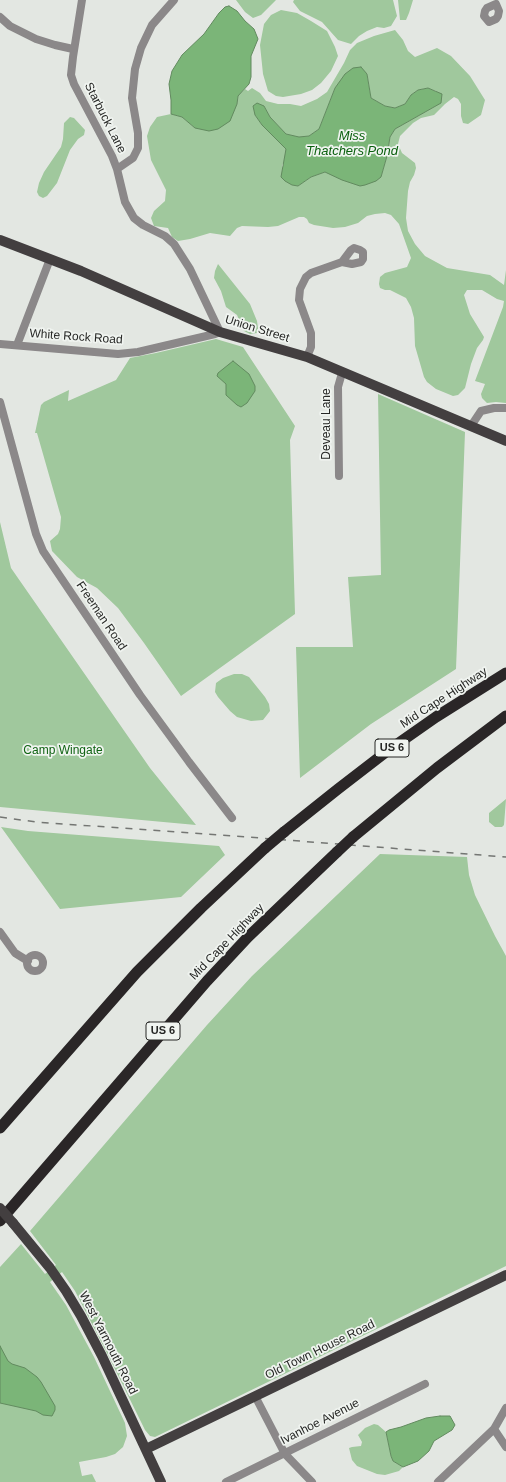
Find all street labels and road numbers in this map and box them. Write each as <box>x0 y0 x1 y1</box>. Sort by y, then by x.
street label: Starbuck Lane <box>81 80 129 156</box>
street label: Union Street <box>223 312 291 346</box>
street label: White Rock Road <box>29 327 123 347</box>
street label: Deveau Lane <box>320 388 334 460</box>
street label: Freeman Road <box>73 579 129 653</box>
street label: Mid Cape Highway <box>398 665 490 731</box>
road number: US 6 <box>375 739 409 757</box>
street label: Mid Cape Highway <box>187 901 267 983</box>
road number: US 6 <box>146 1022 180 1040</box>
street label: West Yarmouth Road <box>76 1289 140 1397</box>
street label: Old Town House Road <box>263 1317 377 1383</box>
street label: Ivanhoe Avenue <box>278 1396 362 1448</box>

